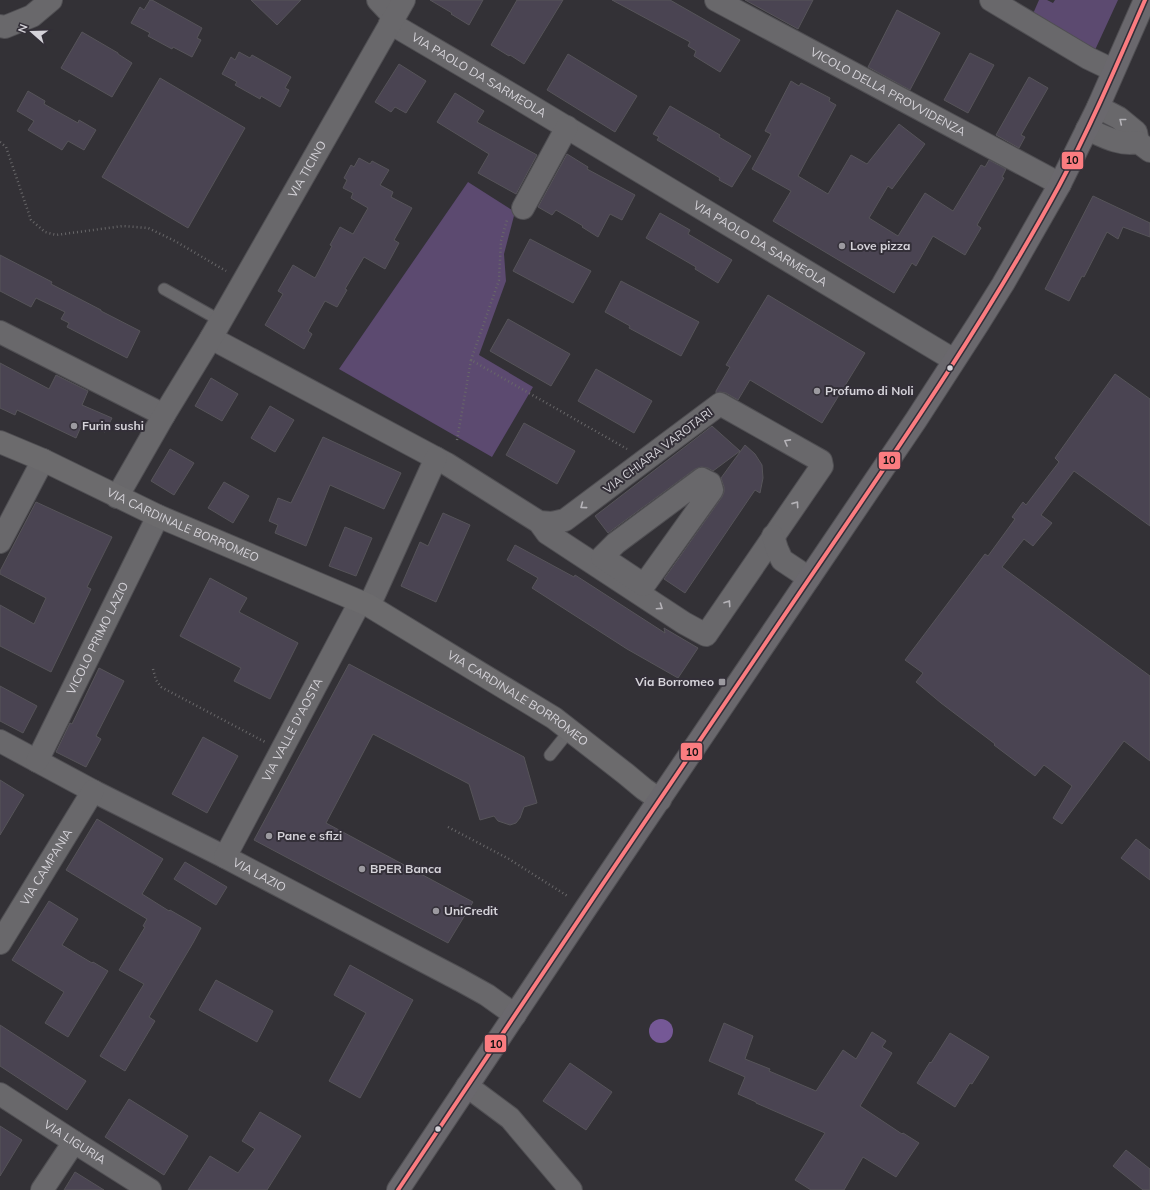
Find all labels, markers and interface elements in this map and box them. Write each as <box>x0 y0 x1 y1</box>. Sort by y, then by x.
north arrow <box>12 12 52 52</box>
text: N <box>15 22 31 35</box>
street label: VIA PAOLO DA SARMEOLA <box>409 29 549 121</box>
street label: VICOLO DELLA PROVVIDENZA <box>808 44 969 139</box>
one-way arrow <box>1120 118 1127 125</box>
street label: VIA TICINO <box>285 138 329 200</box>
line badge: 10 <box>1061 151 1084 170</box>
text: 10 <box>1065 153 1079 167</box>
street label: VIA PAOLO DA SARMEOLA <box>691 197 831 289</box>
place label: Love pizza <box>850 238 911 253</box>
marker: Love pizza <box>837 241 847 251</box>
unlabelled marker <box>945 363 955 373</box>
place label: Profumo di Noli <box>825 383 914 398</box>
marker: Profumo di Noli <box>812 386 822 396</box>
street label: VIA CHIARA VAROTARI <box>600 405 715 497</box>
place label: Furin sushi <box>82 418 144 433</box>
marker: Furin sushi <box>69 421 79 431</box>
one-way arrow <box>784 439 791 446</box>
line badge: 10 <box>878 451 901 470</box>
text: 10 <box>882 453 896 467</box>
street label: VIA CARDINALE BORROMEO <box>105 484 262 565</box>
one-way arrow <box>581 502 588 509</box>
one-way arrow <box>791 502 798 509</box>
street label: VICOLO PRIMO LAZIO <box>63 579 131 697</box>
one-way arrow <box>723 600 731 607</box>
one-way arrow <box>655 602 662 609</box>
street label: VIA CARDINALE BORROMEO <box>445 647 592 749</box>
place label: Via Borromeo <box>634 674 714 689</box>
street label: VIA VALLE D'AOSTA <box>258 675 326 784</box>
marker: Via Borromeo <box>717 677 727 687</box>
line badge: 10 <box>680 742 703 761</box>
text: 10 <box>685 745 699 759</box>
street label: VIA CAMPANIA <box>17 826 75 908</box>
place label: Pane e sfizi <box>277 828 342 843</box>
marker: Pane e sfizi <box>264 831 274 841</box>
street label: VIA LAZIO <box>230 854 289 895</box>
place label: BPER Banca <box>370 861 442 876</box>
marker: BPER Banca <box>357 864 367 874</box>
place label: UniCredit <box>444 903 498 918</box>
marker: UniCredit <box>431 906 441 916</box>
line badge: 10 <box>484 1034 507 1053</box>
text: 10 <box>489 1037 503 1051</box>
street label: VIA LIGURIA <box>41 1116 109 1167</box>
unlabelled marker <box>433 1124 443 1134</box>

